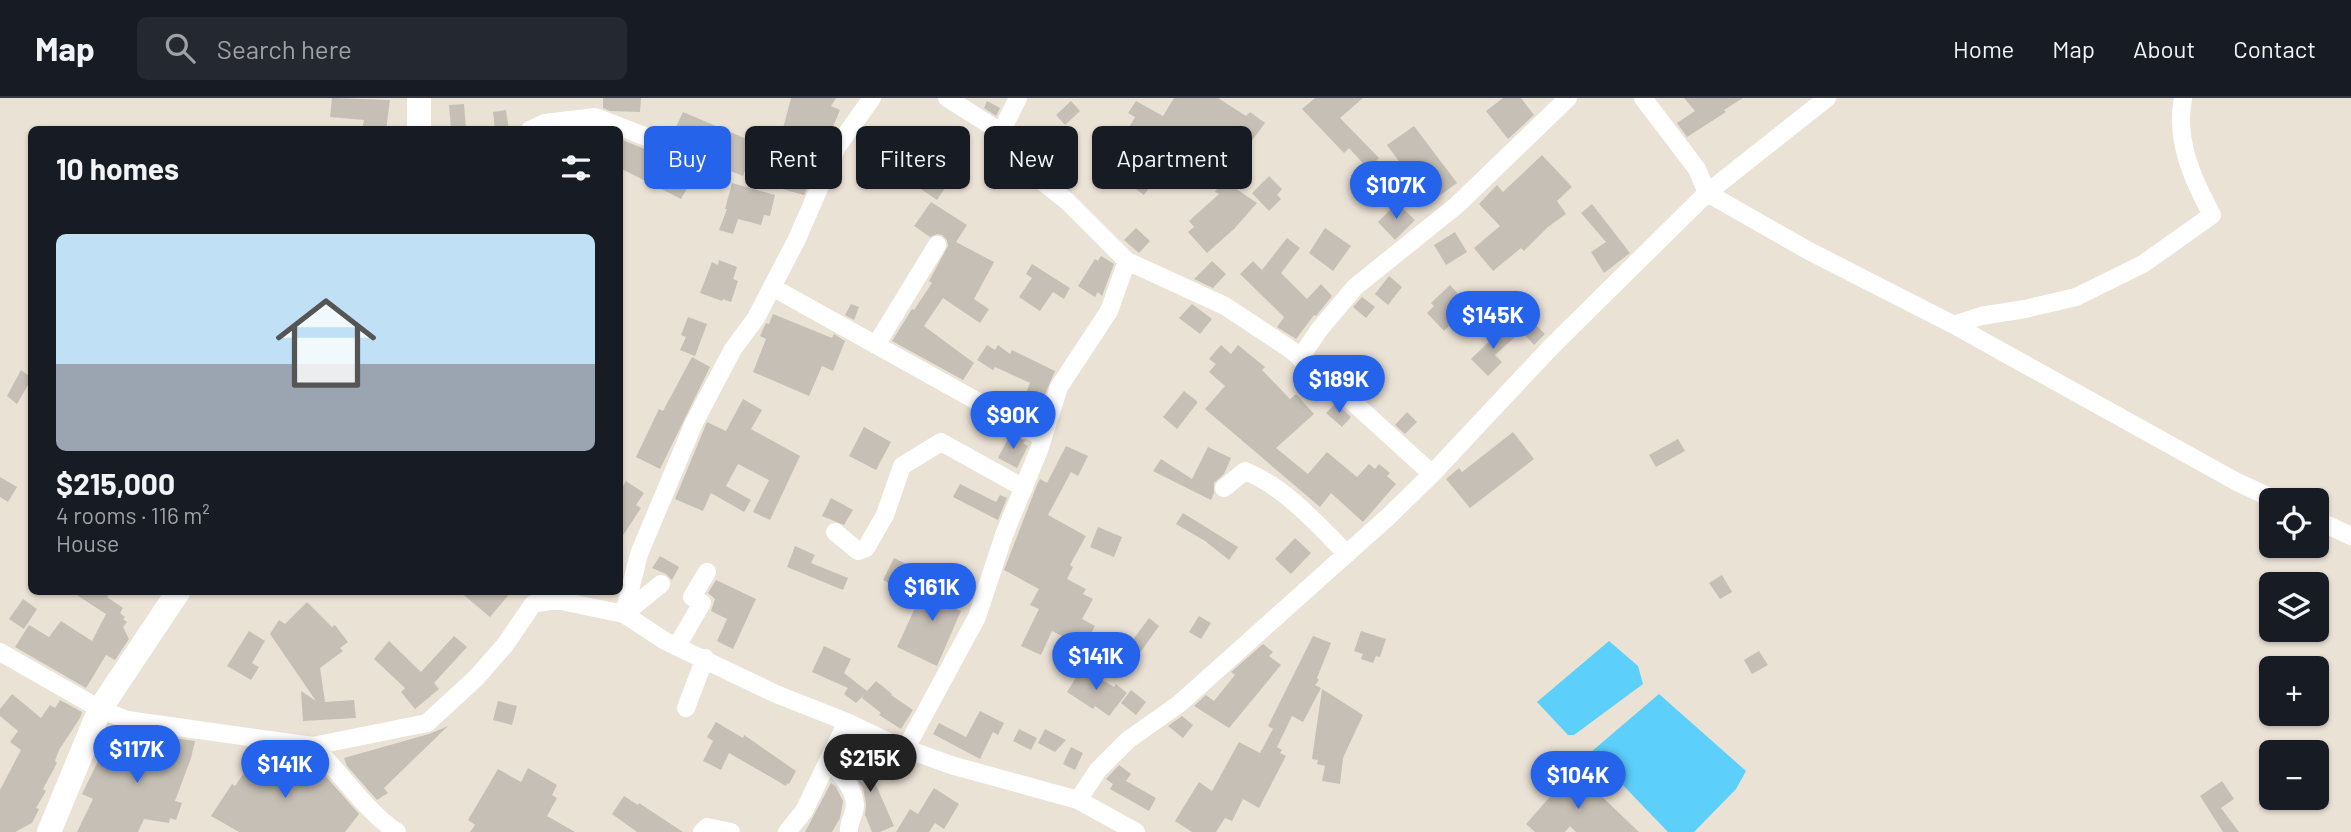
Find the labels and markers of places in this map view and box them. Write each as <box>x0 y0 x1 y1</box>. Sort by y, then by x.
pin: $107K <box>1347 162 1445 221</box>
pin: $145K <box>1444 292 1542 351</box>
pin: $189K <box>1290 356 1388 415</box>
pin: $90K <box>972 392 1054 451</box>
pin: $161K <box>883 564 981 623</box>
pin: $141K <box>1047 632 1145 692</box>
pin: $117K <box>88 726 186 785</box>
pin: $215K <box>821 734 919 794</box>
pin: $141K <box>236 740 334 800</box>
pin: $104K <box>1529 752 1627 811</box>

